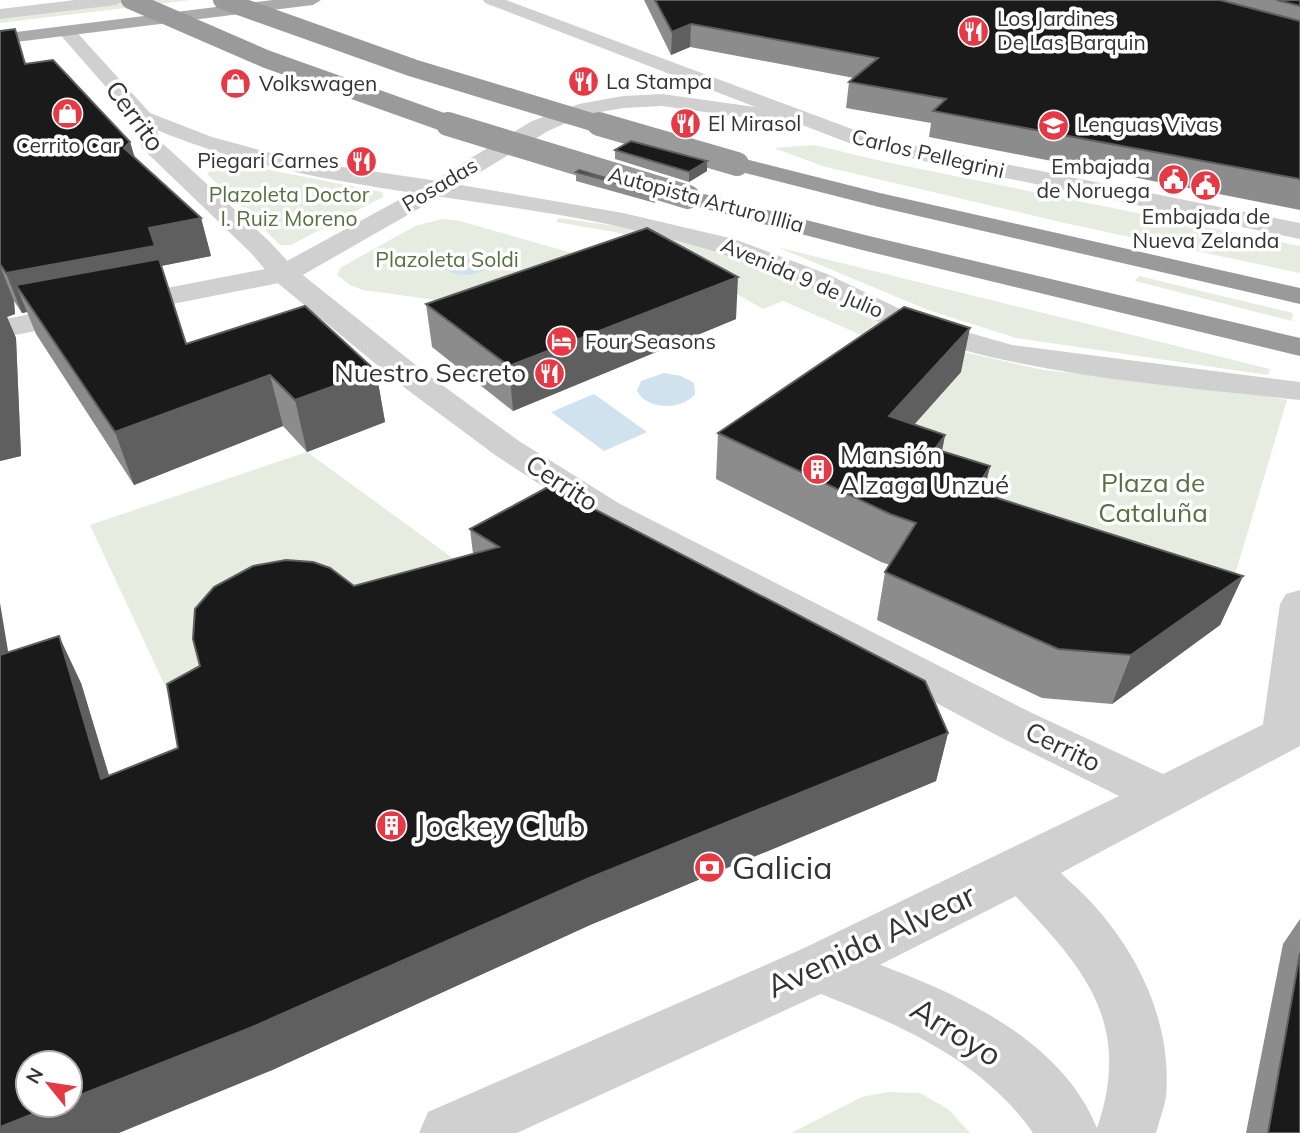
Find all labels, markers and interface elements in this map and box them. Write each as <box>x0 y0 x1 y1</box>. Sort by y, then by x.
place label: Los Jardines De Las Barquin <box>997 5 1146 55</box>
restaurant icon: Los Jardines De Las Barquin <box>957 14 991 48</box>
restaurant icon: La Stampa <box>566 65 600 99</box>
shop icon: Volkswagen <box>219 67 253 101</box>
place label: La Stampa <box>606 68 712 94</box>
place label: Volkswagen <box>259 70 377 96</box>
street label: Cerrito <box>99 74 172 158</box>
shop icon: Cerrito Car <box>51 97 85 131</box>
restaurant icon: El Mirasol <box>668 107 702 141</box>
school or university icon: Lenguas Vivas <box>1037 108 1071 142</box>
place label: El Mirasol <box>708 110 801 136</box>
place label: Lenguas Vivas <box>1077 111 1219 137</box>
street label: Carlos Pellegrini <box>849 123 1007 183</box>
place label: Cerrito Car <box>16 132 121 158</box>
restaurant icon: Piegari Carnes <box>345 144 379 178</box>
place label: Piegari Carnes <box>197 147 339 173</box>
street label: Posadas <box>397 151 482 217</box>
place label: Embajada de Noruega <box>1036 153 1150 203</box>
street label: Autopista Arturo Illia <box>606 160 807 238</box>
public building icon: Embajada de Noruega <box>1156 162 1190 196</box>
public building icon: Embajada de Nueva Zelanda <box>1189 168 1223 202</box>
park label: Plazoleta Doctor I. Ruiz Moreno <box>209 181 370 231</box>
place label: Embajada de Nueva Zelanda <box>1133 203 1279 253</box>
street label: Avenida 9 de Julio <box>717 231 888 323</box>
park label: Plazoleta Soldi <box>375 246 519 272</box>
hotel icon: Four Seasons <box>545 325 579 359</box>
place label: Four Seasons <box>585 328 716 354</box>
place label: Nuestro Secreto <box>334 356 526 389</box>
restaurant icon: Nuestro Secreto <box>532 356 566 390</box>
place label: Mansión Alzaga Unzué <box>840 438 1009 501</box>
street label: Cerrito <box>520 447 605 518</box>
building icon: Mansión Alzaga Unzué <box>800 453 834 487</box>
park label: Plaza de Cataluña <box>1098 466 1208 529</box>
street label: Cerrito <box>1020 714 1106 779</box>
place label: Jockey Club <box>415 805 585 845</box>
building icon: Jockey Club <box>375 809 409 843</box>
place label: Galicia <box>732 847 832 887</box>
bank icon: Galicia <box>692 851 726 885</box>
street label: Avenida Alvear <box>760 874 982 1006</box>
street label: Arroyo <box>904 988 1009 1075</box>
north arrow <box>14 1049 84 1119</box>
text: N <box>20 1063 48 1088</box>

